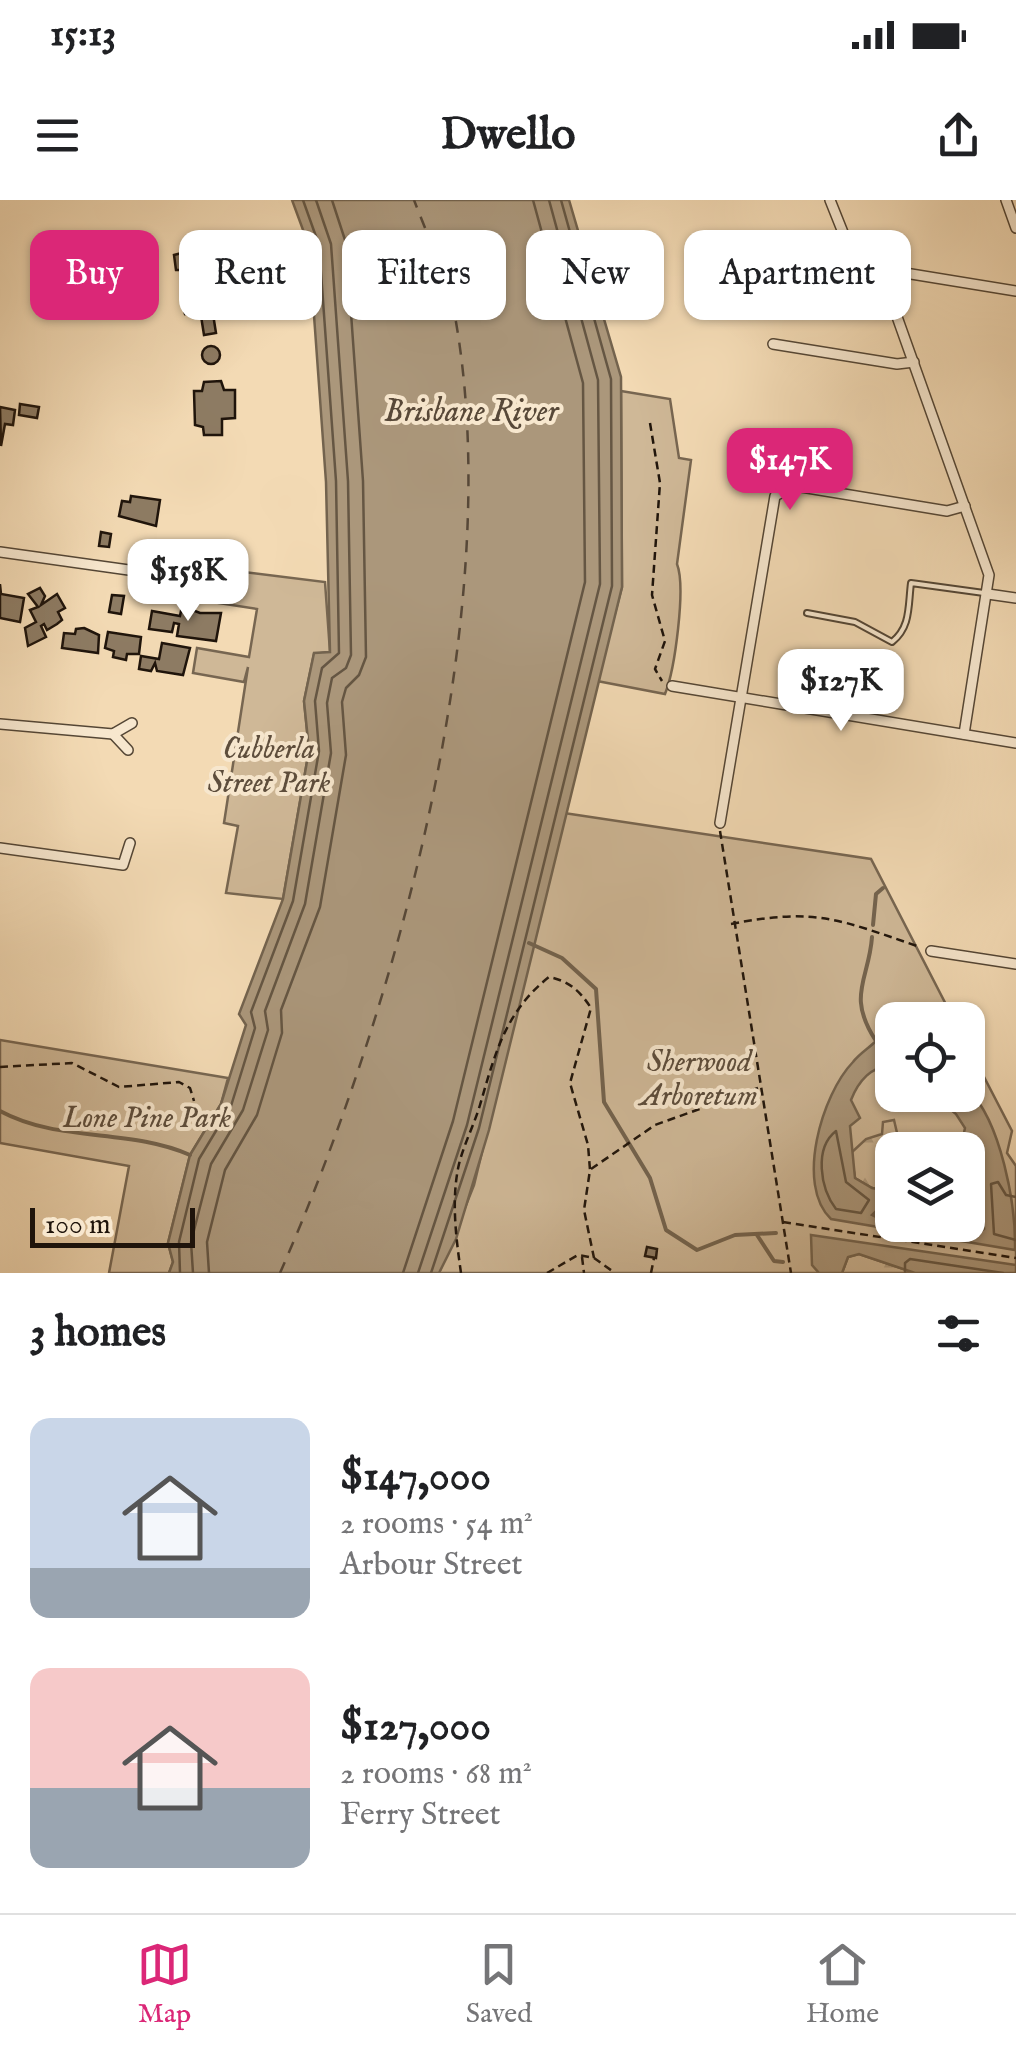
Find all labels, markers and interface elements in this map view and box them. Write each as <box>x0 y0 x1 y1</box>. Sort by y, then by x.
text: 15:13 <box>50 11 116 59</box>
text: Dwello <box>441 107 575 164</box>
icon: menu <box>30 108 85 163</box>
icon: share <box>931 108 986 163</box>
chip: Buy <box>30 230 159 320</box>
chip: Rent <box>179 230 322 320</box>
chip: Filters <box>342 230 506 320</box>
chip: New <box>526 230 664 320</box>
chip: Apartment <box>684 230 911 320</box>
water label: Brisbane River <box>384 392 560 433</box>
pin: $147K <box>720 428 860 513</box>
text: $147K <box>749 440 831 481</box>
pin: $158K <box>118 539 258 624</box>
text: $158K <box>150 551 226 592</box>
pin: $127K <box>771 649 911 734</box>
text: $127K <box>800 661 882 702</box>
park label: Cubberla Street Park <box>207 731 331 803</box>
map controls <box>875 1002 985 1242</box>
button: locate <box>875 1002 985 1112</box>
park label: Sherwood Arboretum <box>637 1044 758 1116</box>
park label: Lone Pine Park <box>62 1100 231 1138</box>
button: layers <box>875 1132 985 1242</box>
scale bar <box>30 1203 195 1248</box>
text: 100 m <box>45 1208 111 1243</box>
icon: filters <box>931 1306 986 1361</box>
text: 3 homes <box>30 1307 166 1360</box>
text: $147,000 <box>340 1451 491 1504</box>
icon: home <box>110 1458 230 1578</box>
text: 2 rooms · 54 m² <box>340 1504 533 1545</box>
text: Arbour Street <box>340 1545 522 1586</box>
text: $127,000 <box>340 1701 491 1754</box>
icon: home <box>110 1708 230 1828</box>
text: 2 rooms · 68 m² <box>340 1754 532 1795</box>
text: Ferry Street <box>340 1795 501 1836</box>
tab: Map <box>137 1937 192 2032</box>
tab: Saved <box>466 1937 532 2032</box>
tab: Home <box>806 1937 879 2032</box>

